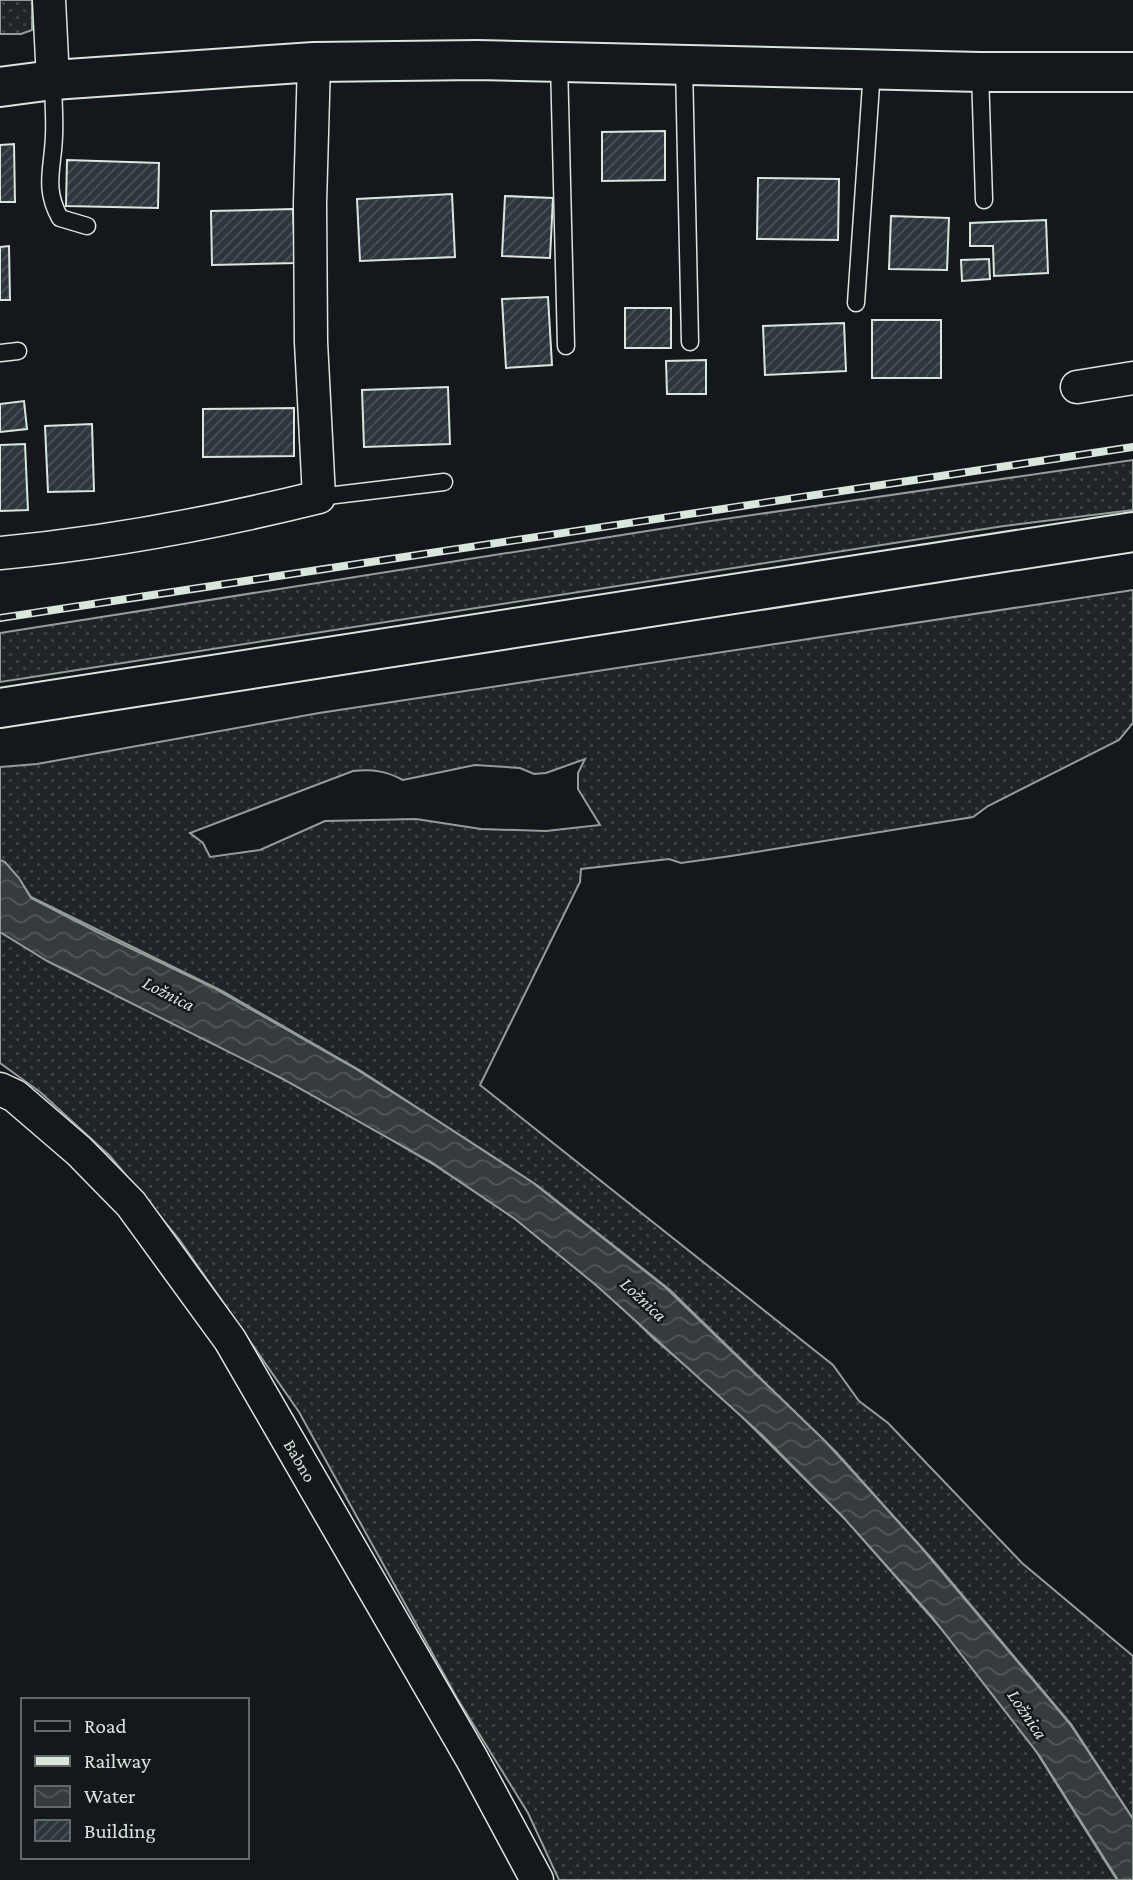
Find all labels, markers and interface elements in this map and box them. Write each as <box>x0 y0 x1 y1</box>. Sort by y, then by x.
water label: Ložnica <box>139 972 198 1015</box>
water label: Ložnica <box>616 1273 671 1326</box>
street label: Babno <box>280 1436 320 1486</box>
water label: Ložnica <box>1003 1686 1052 1743</box>
legend <box>21 1698 248 1859</box>
text: Road <box>84 1714 127 1738</box>
text: Railway <box>84 1749 151 1773</box>
text: Water <box>84 1784 136 1808</box>
text: Building <box>84 1819 156 1843</box>

